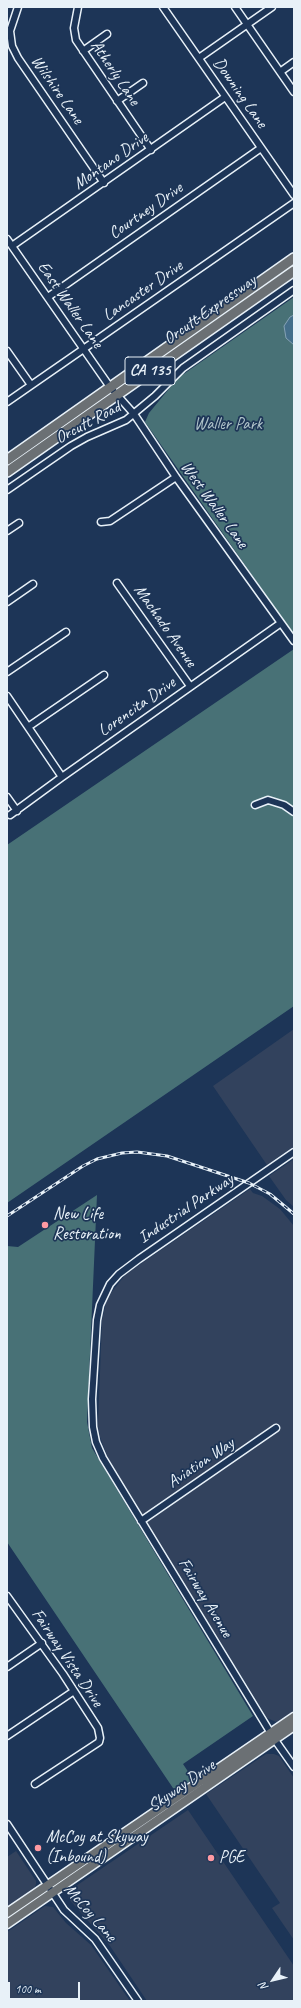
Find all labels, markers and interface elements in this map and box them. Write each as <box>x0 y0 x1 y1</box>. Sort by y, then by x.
street label: Atherly Lane <box>86 37 144 109</box>
street label: Wilshire Lane <box>26 52 88 128</box>
street label: Downing Lane <box>208 54 272 132</box>
street label: Montano Drive <box>70 128 152 194</box>
street label: Courtney Drive <box>105 178 187 244</box>
street label: Lancaster Drive <box>99 256 187 326</box>
street label: East Waller Lane <box>33 258 107 352</box>
street label: Orcutt Expressway <box>160 271 260 349</box>
road number: CA 135 <box>125 357 175 385</box>
street label: Orcutt Road <box>52 397 124 449</box>
park label: Waller Park <box>194 415 262 435</box>
street label: West Waller Lane <box>176 458 252 552</box>
street label: Machado Avenue <box>129 581 201 671</box>
street label: Lorencita Drive <box>94 673 180 741</box>
street label: Industrial Parkway <box>135 1170 237 1248</box>
place label: New Life Restoration <box>53 1205 121 1245</box>
marker: New Life Restoration <box>40 1220 50 1230</box>
street label: Aviation Way <box>164 1433 238 1493</box>
street label: Fairway Avenue <box>173 1555 237 1641</box>
street label: Fairway Vista Drive <box>27 1605 107 1711</box>
street label: Skyway Drive <box>145 1756 219 1816</box>
place label: McCoy at Skyway (Inbound) <box>46 1828 148 1868</box>
marker: McCoy at Skyway (Inbound) <box>33 1843 43 1853</box>
place label: PGE <box>219 1848 244 1868</box>
marker: PGE <box>206 1853 216 1863</box>
street label: McCoy Lane <box>59 1880 121 1946</box>
north arrow <box>253 1960 293 2000</box>
scale bar <box>10 1974 82 2000</box>
text: N <box>255 1980 271 1994</box>
text: 100 m <box>15 1981 41 1997</box>

